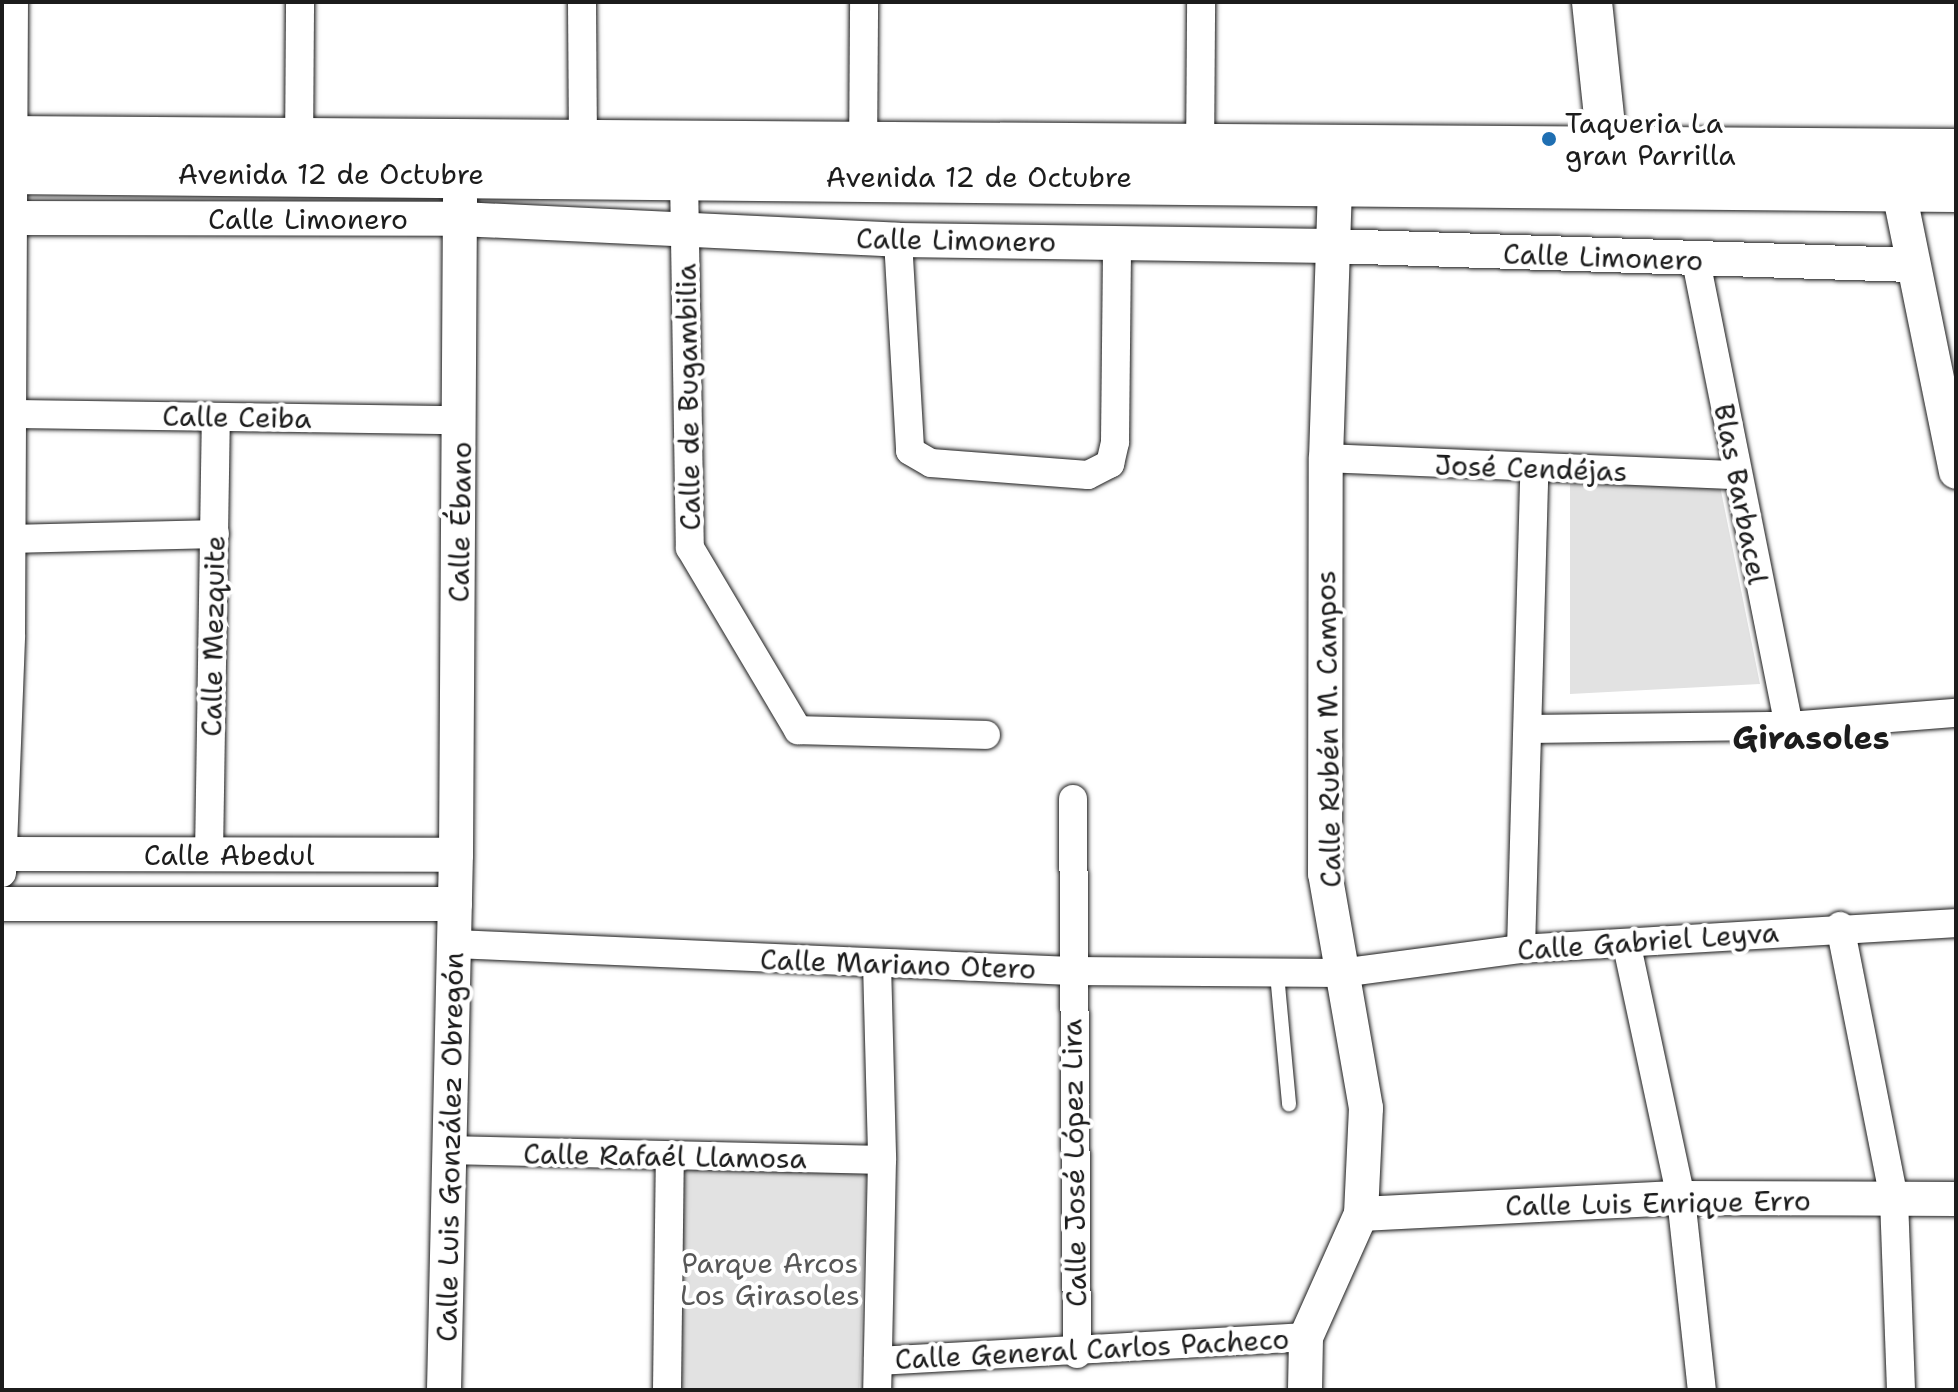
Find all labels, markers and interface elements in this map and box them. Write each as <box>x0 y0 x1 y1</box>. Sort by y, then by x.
place label: Taqueria La gran Parrilla <box>1565 106 1736 172</box>
marker: Taqueria La gran Parrilla <box>1540 130 1558 148</box>
street label: Avenida 12 de Octubre <box>178 157 484 191</box>
street label: Avenida 12 de Octubre <box>826 160 1132 194</box>
street label: Calle Limonero <box>208 202 408 236</box>
street label: Calle Limonero <box>856 221 1056 259</box>
street label: Calle Limonero <box>1502 237 1704 277</box>
street label: Calle de Bugambilia <box>669 263 707 531</box>
street label: Calle Ceiba <box>162 399 312 435</box>
street label: Blas Barbacel <box>1707 401 1775 587</box>
street label: Calle Ébano <box>442 441 478 603</box>
street label: José Cendéjas <box>1434 448 1628 488</box>
street label: Calle Mezquite <box>194 535 232 737</box>
street label: Calle Rubén M. Campos <box>1308 570 1348 888</box>
district label: Girasoles <box>1732 719 1890 757</box>
street label: Calle Abedul <box>144 838 314 872</box>
street label: Calle Gabriel Leyva <box>1516 915 1780 967</box>
street label: Calle Mariano Otero <box>759 942 1037 986</box>
street label: Calle Luis González Obregón <box>430 952 470 1342</box>
street label: Calle José López Lira <box>1055 1019 1093 1307</box>
street label: Calle Rafaél Llamosa <box>523 1137 807 1175</box>
street label: Calle Luis Enrique Erro <box>1505 1184 1811 1222</box>
park label: Parque Arcos Los Girasoles <box>680 1246 860 1312</box>
street label: Calle General Carlos Pacheco <box>894 1322 1290 1376</box>

